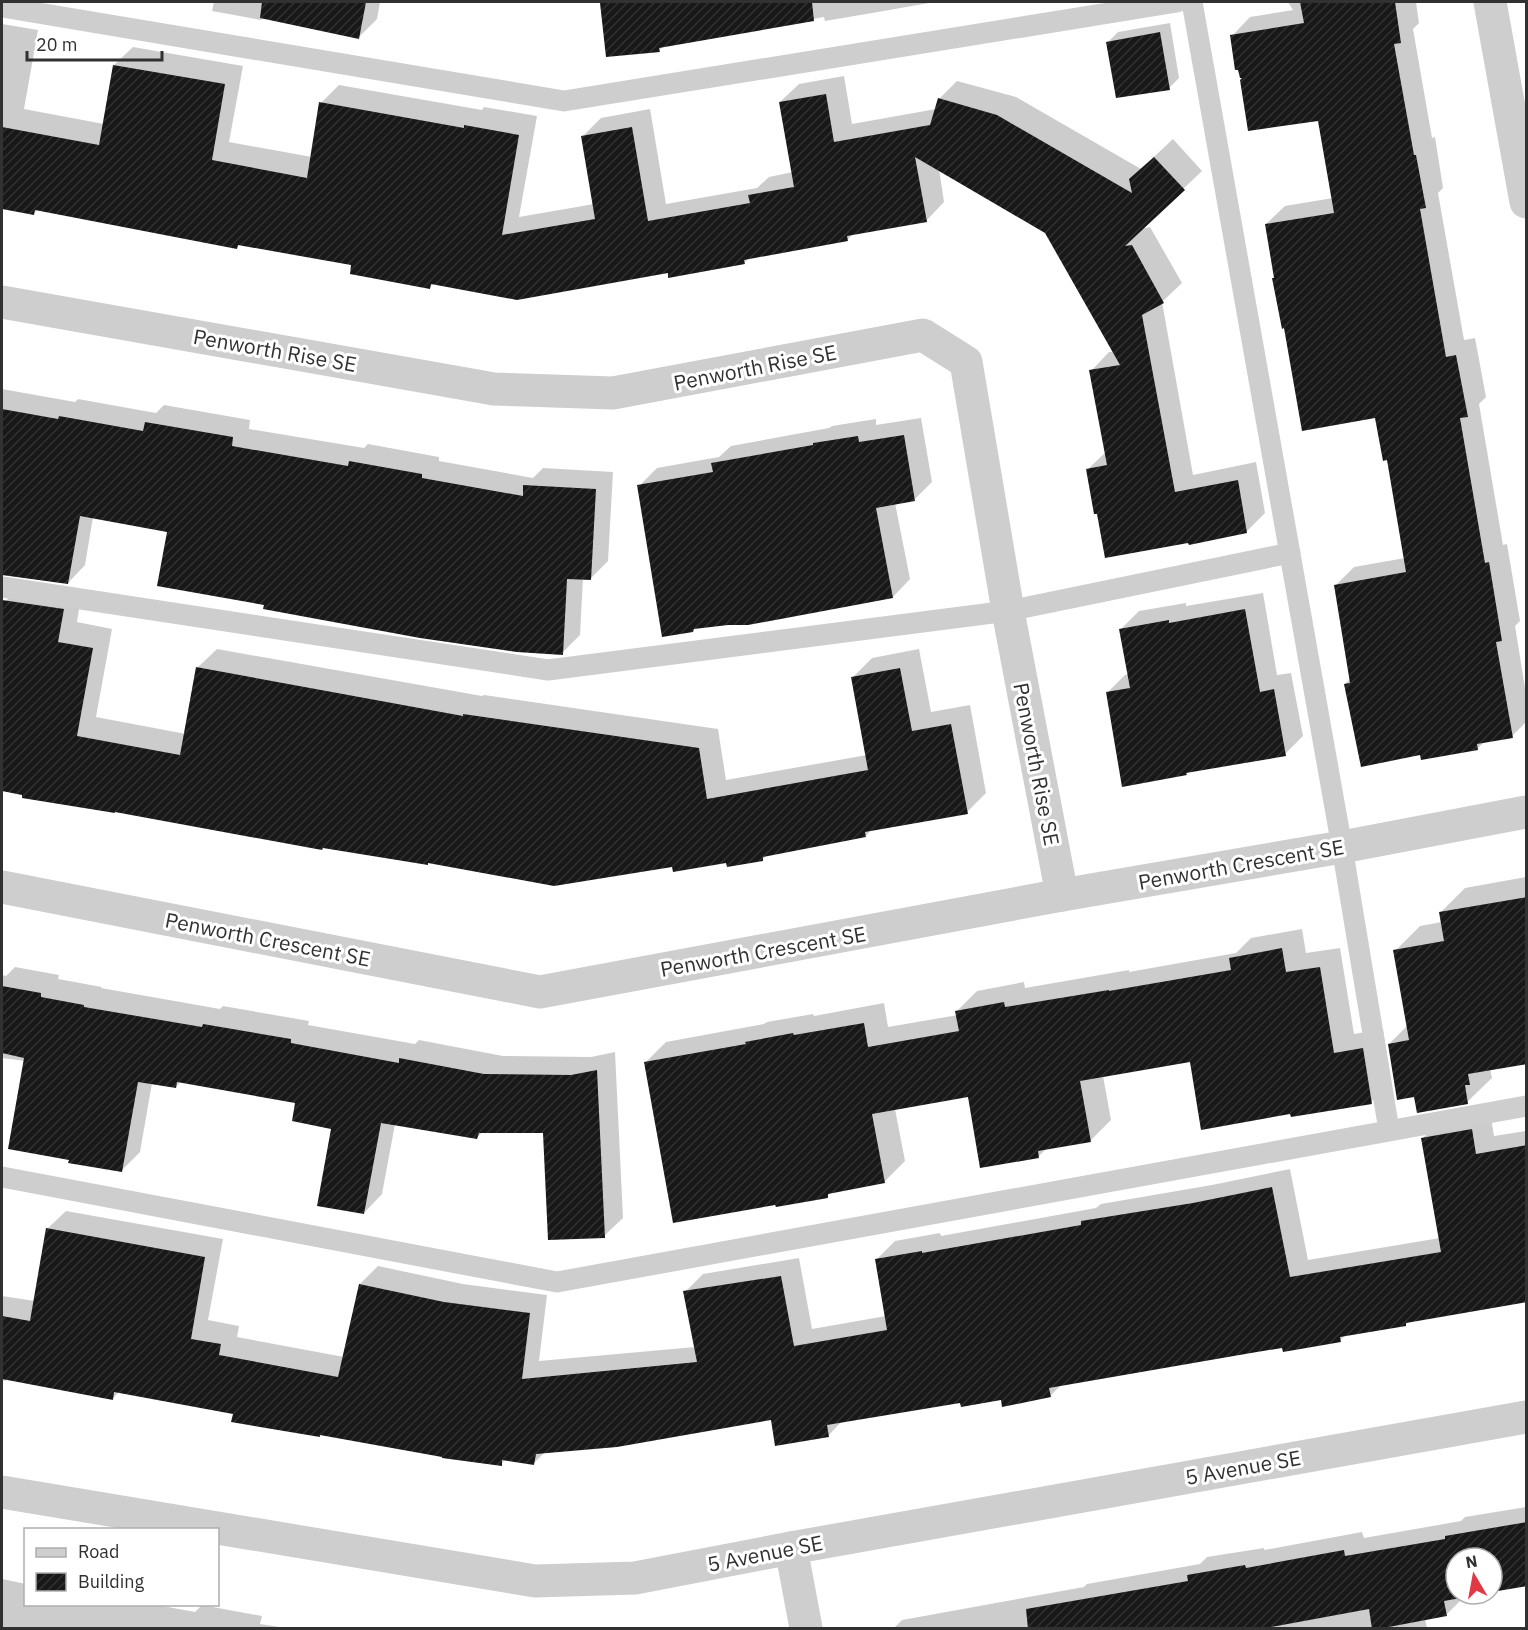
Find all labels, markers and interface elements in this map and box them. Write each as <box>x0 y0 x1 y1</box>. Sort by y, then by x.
scale bar <box>27 24 162 62</box>
text: 20 m <box>36 33 78 56</box>
street label: Penworth Rise SE <box>191 322 359 378</box>
street label: Penworth Rise SE <box>671 337 839 397</box>
street label: Penworth Rise SE <box>1007 680 1067 848</box>
street label: Penworth Crescent SE <box>1136 832 1346 896</box>
street label: Penworth Crescent SE <box>163 905 373 973</box>
street label: Penworth Crescent SE <box>658 919 868 983</box>
street label: 5 Avenue SE <box>1183 1443 1303 1491</box>
legend <box>24 1528 219 1606</box>
street label: 5 Avenue SE <box>705 1528 825 1578</box>
text: Road <box>78 1540 119 1563</box>
north arrow <box>1444 1546 1504 1606</box>
text: N <box>1464 1550 1479 1572</box>
text: Building <box>78 1570 145 1593</box>

